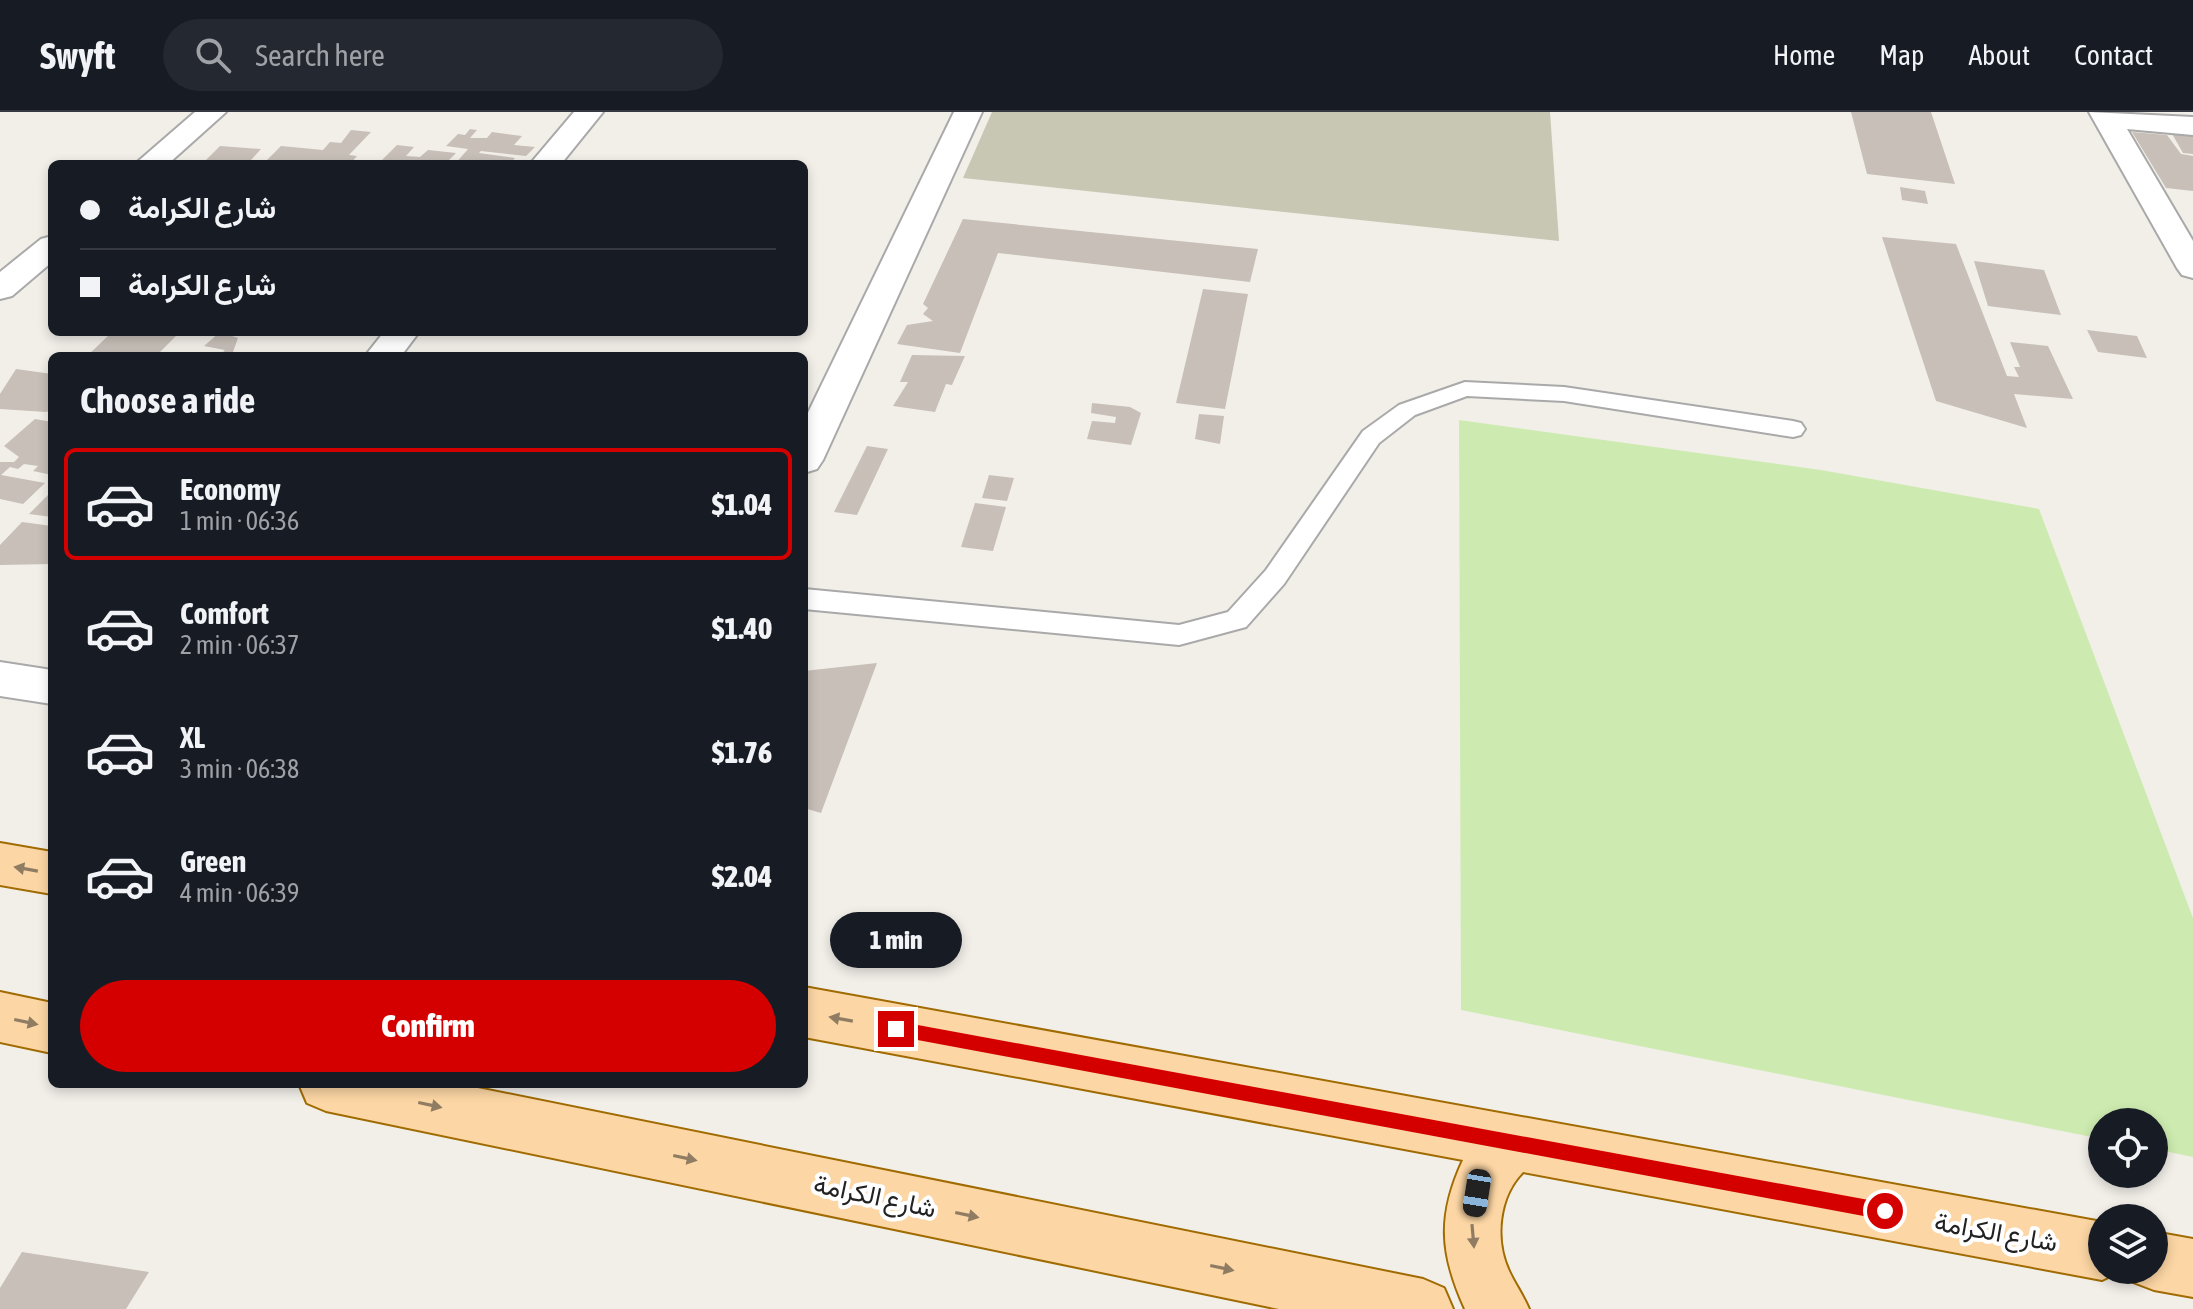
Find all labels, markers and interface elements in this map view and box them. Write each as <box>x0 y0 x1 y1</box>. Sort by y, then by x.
search box <box>163 19 723 91</box>
icon: search <box>191 33 235 77</box>
text: Swyft <box>40 34 115 77</box>
text: Search here <box>255 38 385 72</box>
text: Home <box>1773 39 1835 71</box>
text: Map <box>1879 39 1924 71</box>
text: About <box>1968 39 2030 71</box>
text: Contact <box>2074 39 2153 71</box>
text: شارع الكرامة <box>128 190 276 224</box>
text: شارع الكرامة <box>128 267 276 301</box>
text: Choose a ride <box>80 379 255 421</box>
icon: car <box>84 468 156 540</box>
text: Economy <box>180 472 281 506</box>
text: $1.04 <box>712 487 772 521</box>
text: 1 min · 06:36 <box>180 506 299 536</box>
icon: car <box>84 592 156 664</box>
text: Comfort <box>180 596 269 630</box>
text: $1.40 <box>712 611 772 645</box>
text: 2 min · 06:37 <box>180 630 299 660</box>
icon: car <box>84 716 156 788</box>
text: XL <box>180 720 205 754</box>
text: $1.76 <box>712 735 772 769</box>
text: 3 min · 06:38 <box>180 754 299 784</box>
icon: car <box>84 840 156 912</box>
text: Green <box>180 844 246 878</box>
text: $2.04 <box>712 859 772 893</box>
one-way arrow <box>13 862 38 874</box>
text: 4 min · 06:39 <box>180 878 299 908</box>
callout: 1 min <box>830 913 962 969</box>
text: 1 min <box>869 925 923 955</box>
button: Confirm <box>80 980 776 1072</box>
route end <box>878 1011 914 1047</box>
one-way arrow <box>828 1012 853 1024</box>
one-way arrow <box>14 1017 39 1029</box>
one-way arrow <box>418 1099 443 1112</box>
map controls <box>2088 1108 2168 1284</box>
button: locate <box>2088 1108 2168 1188</box>
one-way arrow <box>673 1152 698 1164</box>
car <box>1461 1167 1493 1219</box>
street label: شارع الكرامة <box>810 1168 939 1227</box>
route start <box>1867 1193 1903 1229</box>
button: layers <box>2088 1204 2168 1284</box>
street label: شارع الكرامة <box>1932 1206 2060 1261</box>
one-way arrow <box>955 1210 980 1222</box>
one-way arrow <box>1467 1224 1480 1249</box>
one-way arrow <box>1209 1262 1234 1274</box>

